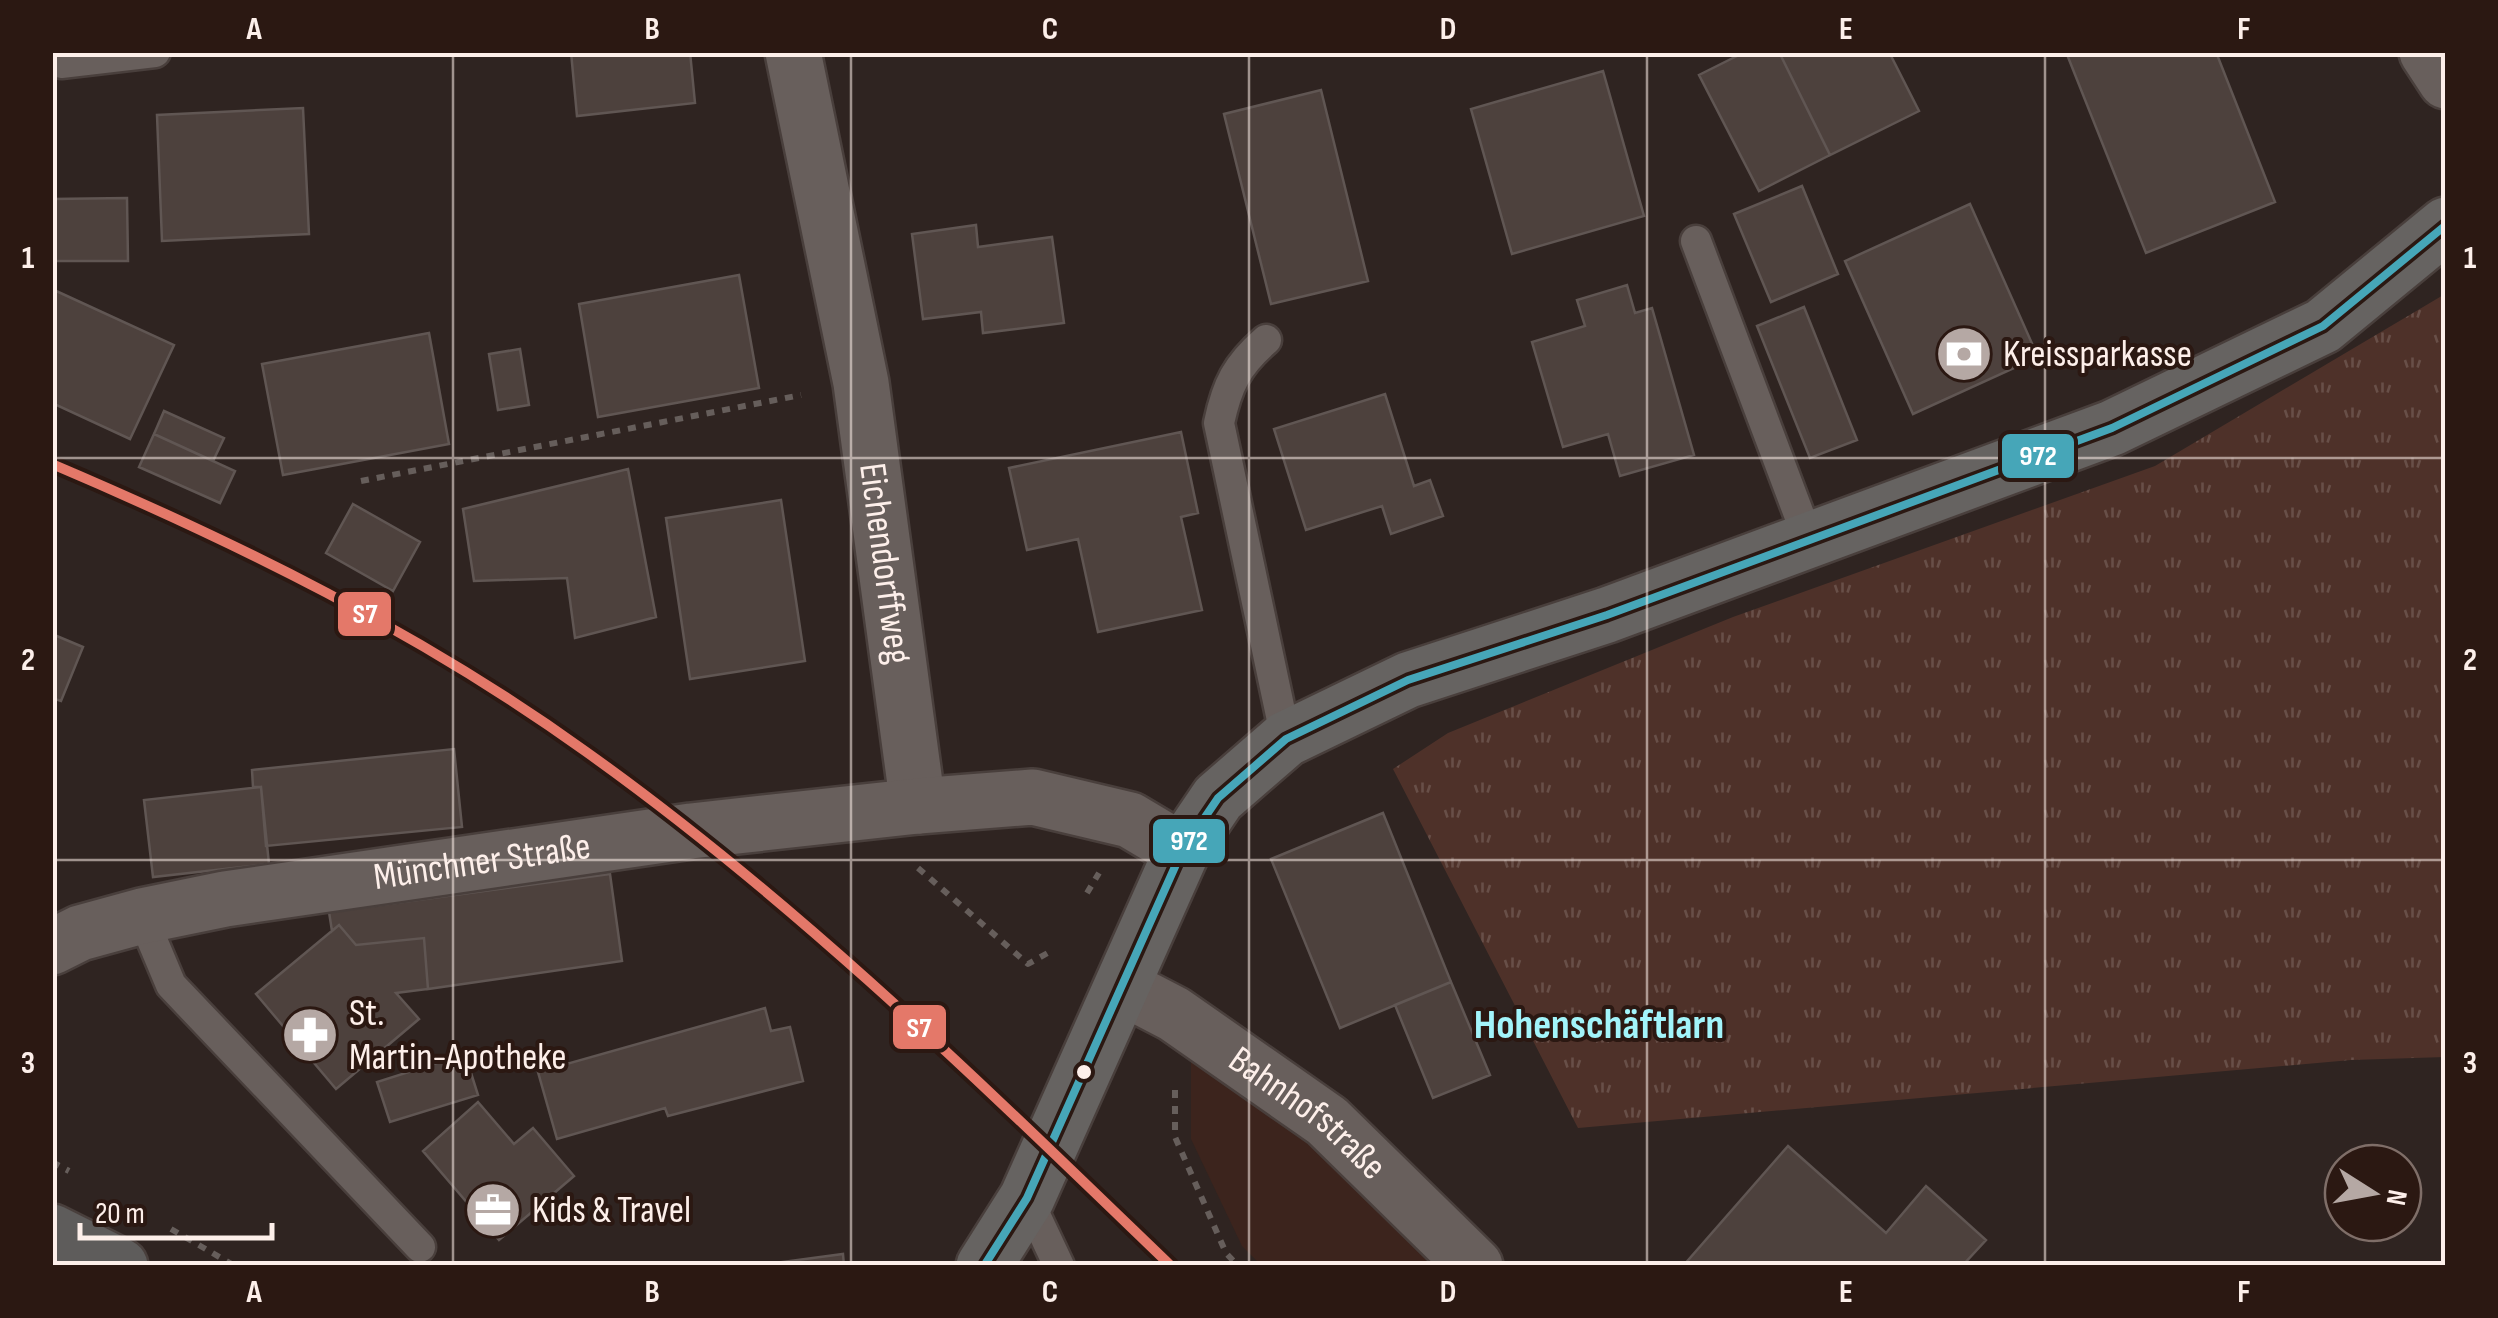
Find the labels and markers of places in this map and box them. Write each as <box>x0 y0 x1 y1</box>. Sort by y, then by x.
bank icon: Kreissparkasse <box>1934 324 1994 384</box>
place label: Kreissparkasse <box>2003 332 2192 377</box>
place label: St. Martin-Apotheke <box>349 991 567 1080</box>
pharmacy icon: St. Martin-Apotheke <box>280 1005 340 1065</box>
unlabelled marker <box>1074 1062 1094 1082</box>
office icon: Kids & Travel <box>463 1180 523 1240</box>
place label: Kids & Travel <box>532 1188 691 1233</box>

